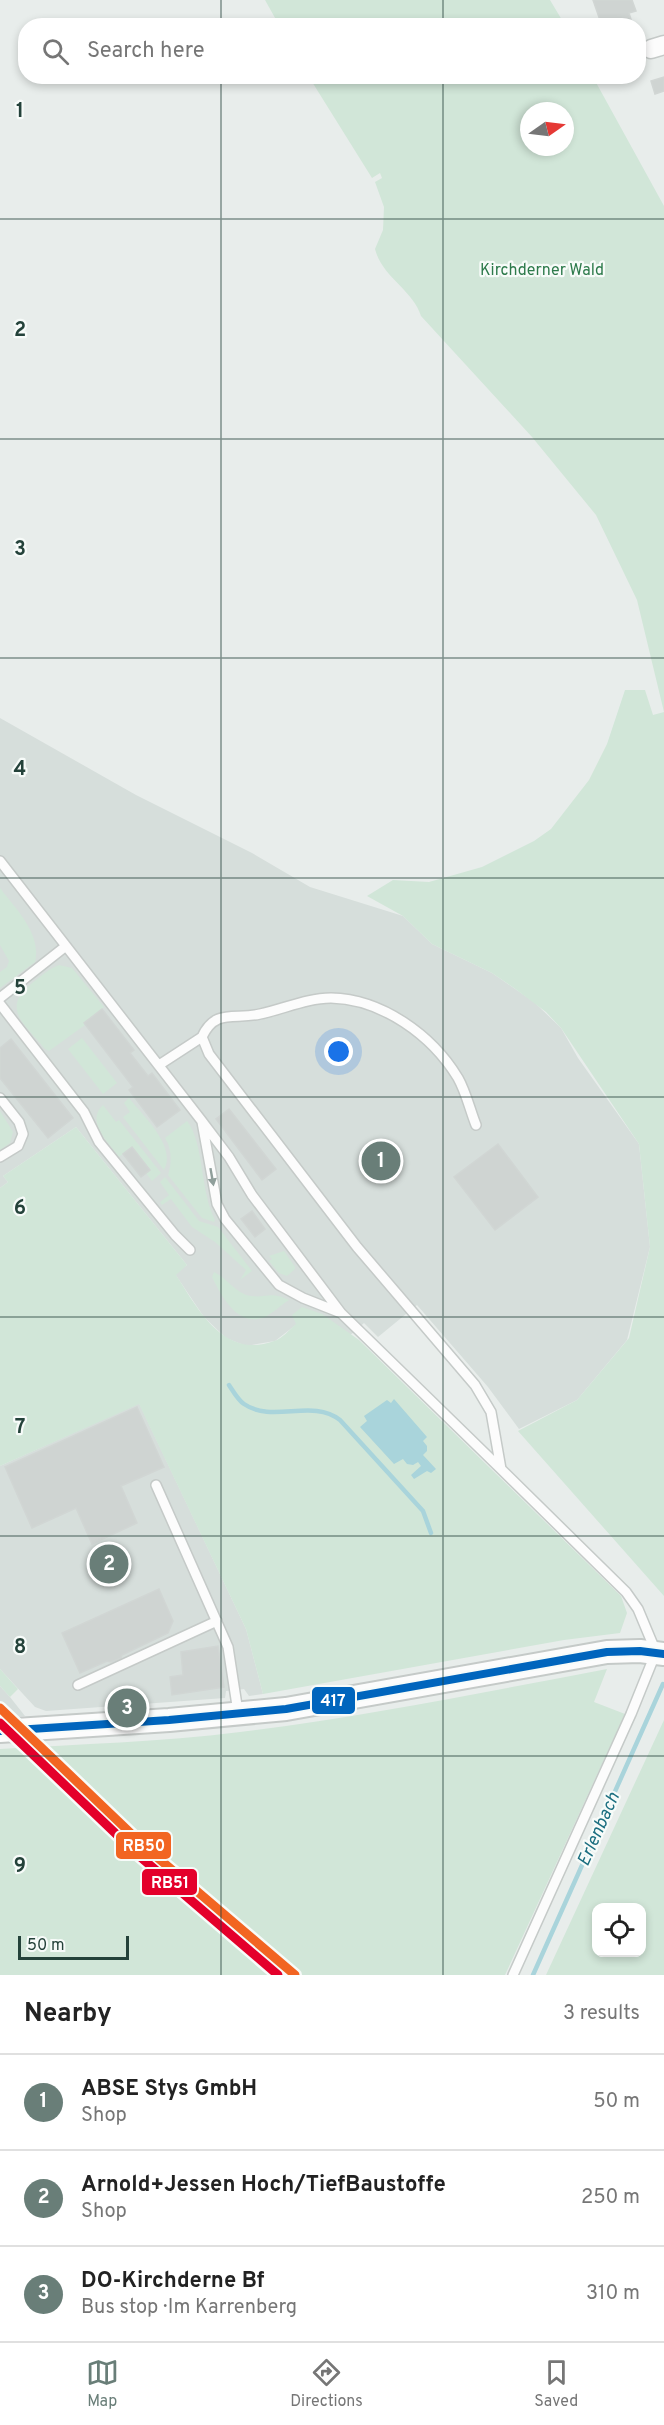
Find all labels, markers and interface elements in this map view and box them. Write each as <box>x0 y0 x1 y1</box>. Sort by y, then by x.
search box <box>18 18 646 84</box>
icon: search <box>39 35 72 68</box>
text: Search here <box>87 38 205 65</box>
text: 1 <box>16 99 24 125</box>
north arrow <box>520 102 574 156</box>
park label: Kirchderner Wald <box>480 261 604 281</box>
text: 2 <box>14 318 26 344</box>
text: 3 <box>14 537 26 563</box>
text: 4 <box>14 757 26 783</box>
text: 5 <box>14 976 26 1002</box>
your location <box>324 1037 353 1066</box>
pin: 1 <box>362 1138 400 1184</box>
one-way arrow <box>208 1168 217 1187</box>
text: 6 <box>14 1196 26 1222</box>
text: 7 <box>15 1415 25 1441</box>
pin: 2 <box>90 1542 128 1586</box>
text: 8 <box>14 1635 26 1661</box>
pin: 3 <box>108 1686 146 1730</box>
line badge: 417 <box>311 1686 356 1715</box>
text: 417 <box>320 1692 346 1712</box>
water label: Erlenbach <box>573 1789 626 1870</box>
line badge: RB50 <box>115 1831 172 1860</box>
text: RB50 <box>123 1837 165 1857</box>
text: 9 <box>14 1854 26 1880</box>
line badge: RB51 <box>141 1868 198 1896</box>
text: RB51 <box>151 1874 189 1894</box>
map controls <box>592 1903 646 1957</box>
button: locate <box>592 1903 646 1957</box>
scale bar <box>18 1933 129 1960</box>
text: 50 m <box>27 1936 65 1956</box>
text: Nearby <box>24 1998 112 2031</box>
text: 3 results <box>563 2001 640 2027</box>
text: ABSE Stys GmbH <box>81 2076 257 2103</box>
text: 1 <box>40 2089 48 2115</box>
text: 50 m <box>593 2089 640 2115</box>
text: Shop <box>81 2103 127 2129</box>
text: Arnold+Jessen Hoch/TiefBaustoffe <box>81 2172 446 2199</box>
text: 2 <box>37 2185 50 2211</box>
text: 250 m <box>581 2185 640 2211</box>
text: Shop <box>81 2199 127 2225</box>
text: DO-Kirchderne Bf <box>81 2268 264 2295</box>
text: 3 <box>38 2281 50 2307</box>
text: 310 m <box>586 2281 640 2307</box>
text: Bus stop · Im Karrenberg <box>81 2295 297 2321</box>
tab: Map <box>86 2356 119 2412</box>
tab: Directions <box>290 2356 363 2412</box>
tab: Saved <box>534 2356 578 2412</box>

